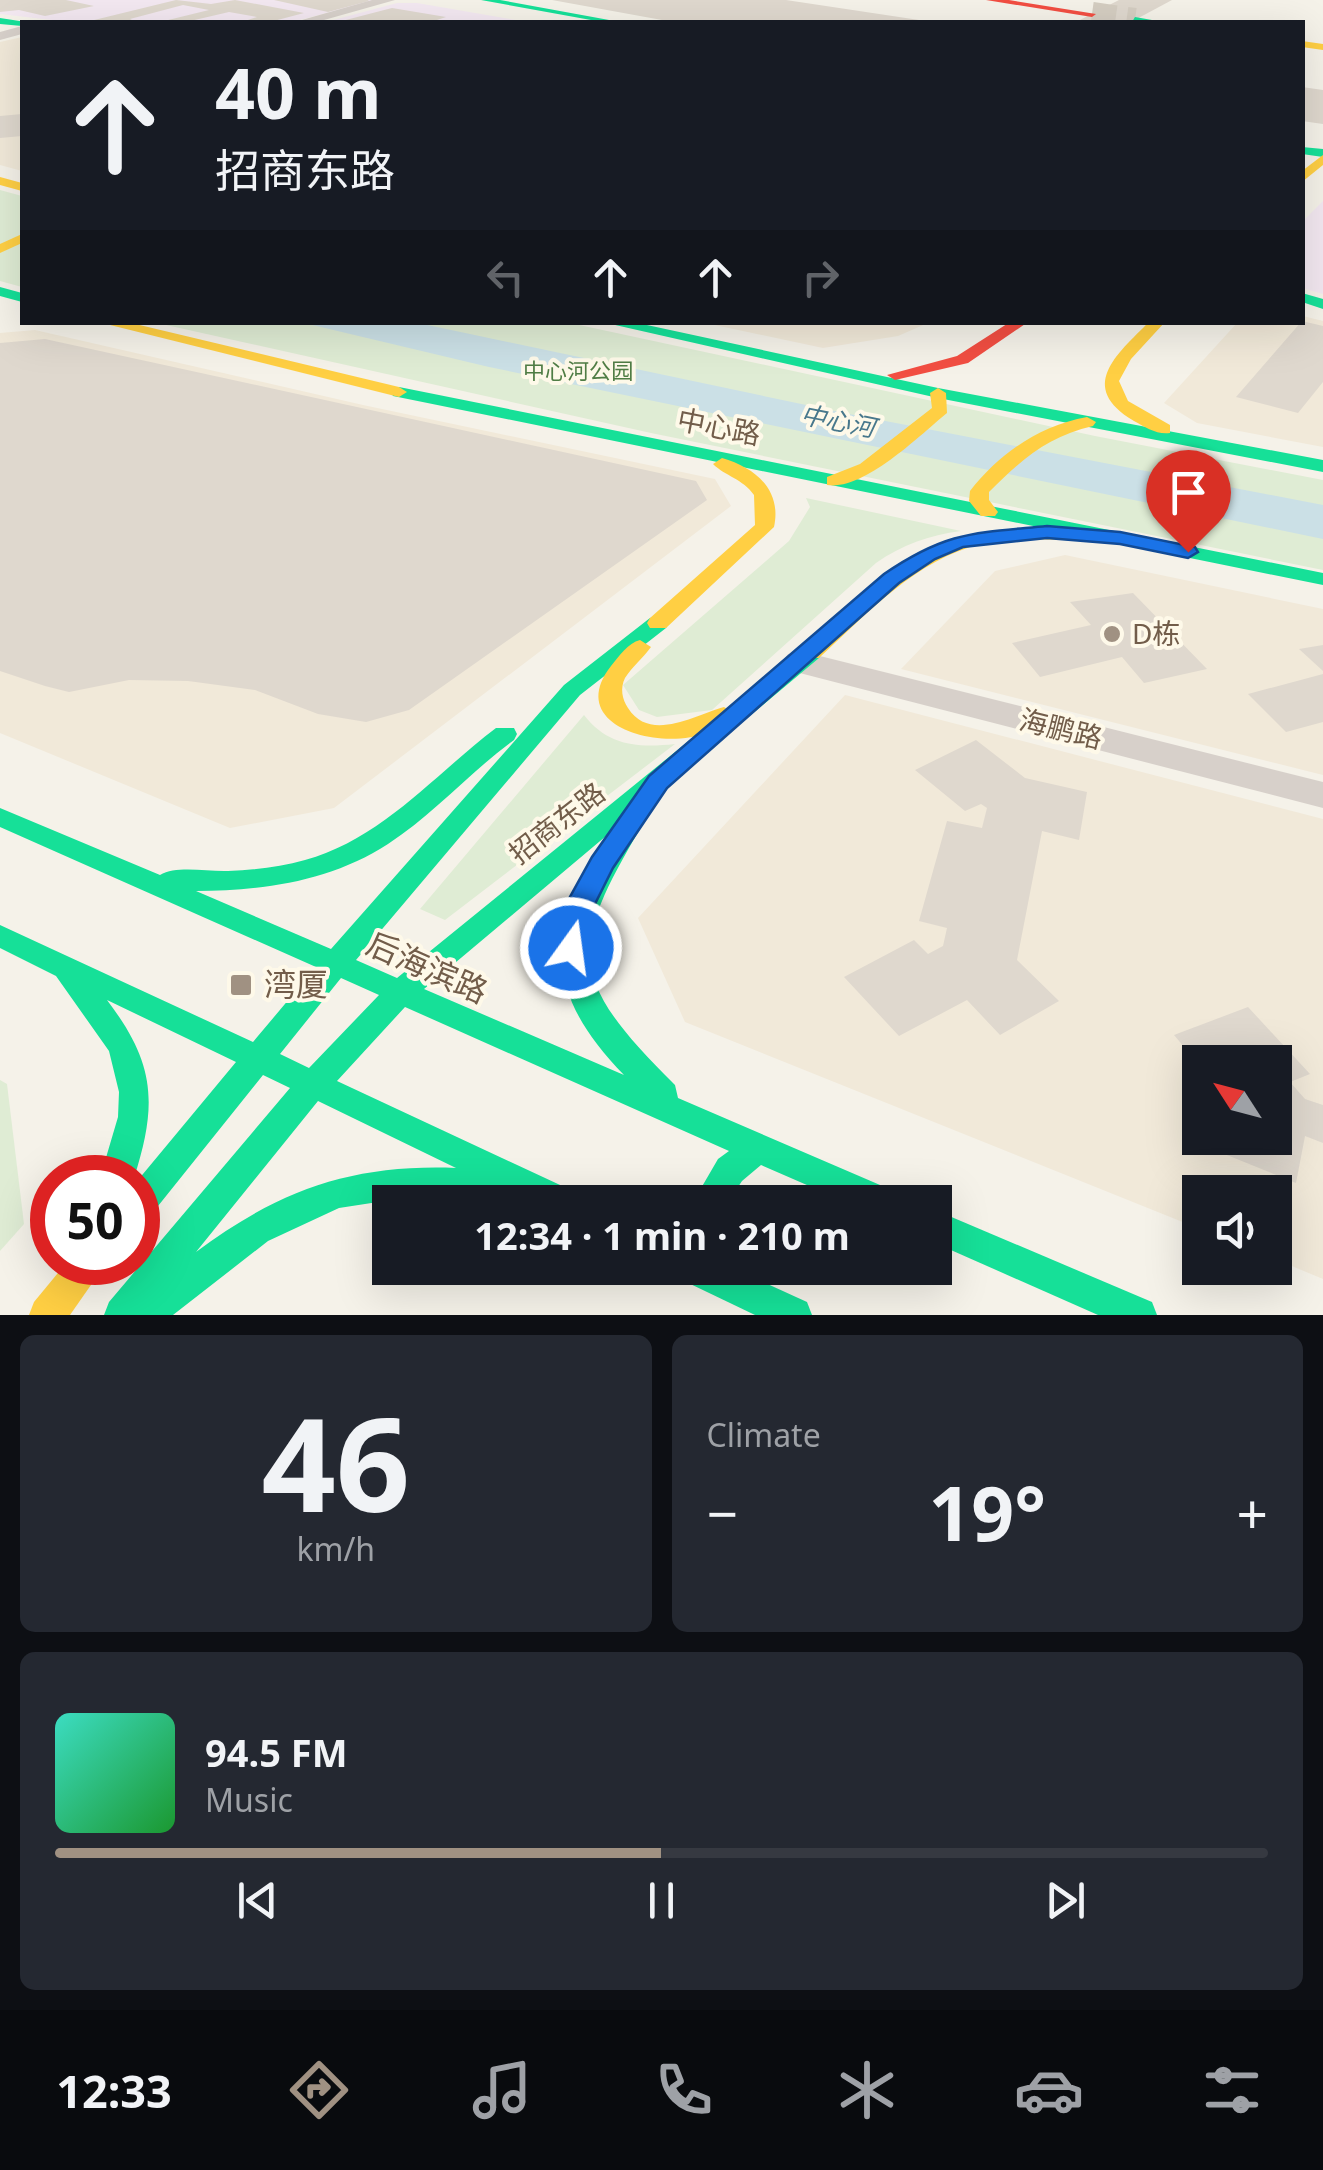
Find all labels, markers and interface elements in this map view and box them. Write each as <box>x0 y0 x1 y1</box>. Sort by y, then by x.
text: 40 m <box>215 44 382 140</box>
icon: ahead <box>50 60 180 190</box>
text: 招商东路 <box>215 139 395 200</box>
icon: left <box>478 250 533 305</box>
icon: ahead <box>583 250 638 305</box>
icon: ahead <box>688 250 743 305</box>
icon: right <box>793 250 848 305</box>
park label: 中心河公园 <box>523 355 633 385</box>
water label: 中心河 <box>798 396 882 445</box>
street label: 中心路 <box>674 399 764 453</box>
pin <box>1146 450 1231 553</box>
icon: arrive <box>1161 465 1216 520</box>
place label: D栋 <box>1132 614 1180 652</box>
marker: D栋 <box>1101 623 1123 645</box>
street label: 海鹏路 <box>1016 699 1107 757</box>
street label: 招商东路 <box>501 773 612 872</box>
position arrow <box>519 896 623 1000</box>
street label: 后海滨路 <box>360 921 495 1012</box>
place label: 湾厦 <box>264 962 328 1005</box>
marker: 湾厦 <box>228 972 254 998</box>
north arrow <box>1182 1045 1292 1155</box>
map controls <box>1182 1045 1292 1285</box>
speed limit sign: 50 <box>30 1155 160 1285</box>
button: sound <box>1182 1175 1292 1285</box>
text: 12:34 · 1 min · 210 m <box>474 1209 850 1261</box>
text: 46 <box>261 1373 410 1550</box>
text: Climate <box>707 1413 821 1456</box>
text: 19° <box>928 1461 1046 1563</box>
text: − <box>707 1475 738 1550</box>
text: + <box>1237 1475 1268 1550</box>
text: km/h <box>296 1527 375 1570</box>
text: 94.5 FM <box>205 1726 347 1778</box>
text: Music <box>205 1778 293 1821</box>
icon: previous <box>230 1873 285 1928</box>
icon: pause <box>634 1873 689 1928</box>
icon: next <box>1038 1873 1093 1928</box>
icon: directions <box>284 2055 354 2125</box>
icon: music <box>467 2055 537 2125</box>
icon: phone <box>649 2055 719 2125</box>
icon: climate <box>832 2055 902 2125</box>
icon: car <box>1014 2055 1084 2125</box>
icon: filters <box>1197 2055 1267 2125</box>
text: 12:33 <box>56 2060 172 2121</box>

